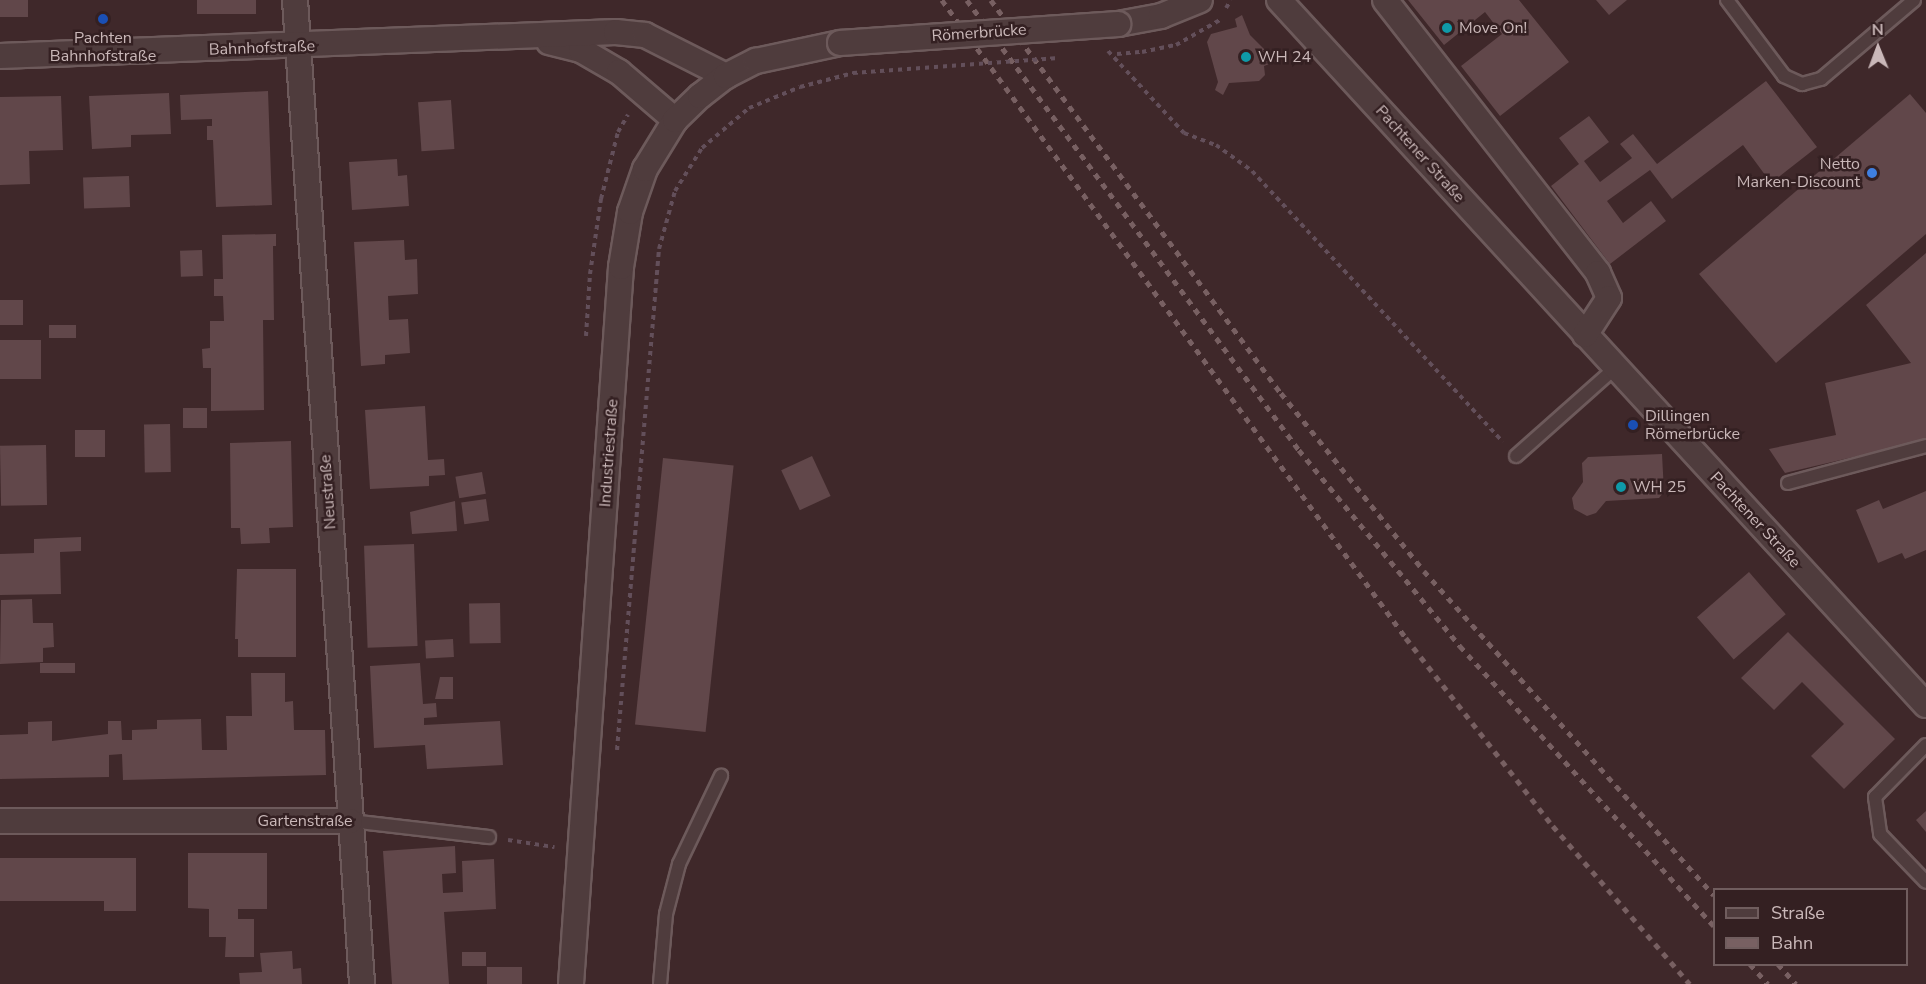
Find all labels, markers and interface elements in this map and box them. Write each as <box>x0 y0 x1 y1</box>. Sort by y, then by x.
marker: Pachten Bahnhofstraße <box>96 12 110 26</box>
place label: Move On! <box>1459 18 1527 38</box>
north arrow <box>1848 18 1908 78</box>
text: N <box>1872 19 1884 41</box>
street label: Römerbrücke <box>931 20 1027 46</box>
marker: Move On! <box>1440 21 1454 35</box>
place label: Pachten Bahnhofstraße <box>50 28 156 66</box>
street label: Bahnhofstraße <box>209 37 315 59</box>
place label: WH 24 <box>1258 47 1311 67</box>
marker: WH 24 <box>1239 50 1253 64</box>
street label: Pachtener Straße <box>1371 101 1469 207</box>
place label: Netto Marken-Discount <box>1737 154 1860 192</box>
marker: Netto Marken-Discount <box>1865 166 1879 180</box>
street label: Industriestraße <box>596 398 622 508</box>
place label: Dillingen Römerbrücke <box>1645 406 1740 444</box>
marker: Dillingen Römerbrücke <box>1626 418 1640 432</box>
street label: Neustraße <box>316 454 340 530</box>
street label: Pachtener Straße <box>1706 468 1804 572</box>
place label: WH 25 <box>1633 477 1686 497</box>
marker: WH 25 <box>1614 480 1628 494</box>
street label: Gartenstraße <box>257 811 353 831</box>
legend <box>1713 888 1908 966</box>
text: Straße <box>1771 901 1825 925</box>
text: Bahn <box>1771 931 1813 955</box>

